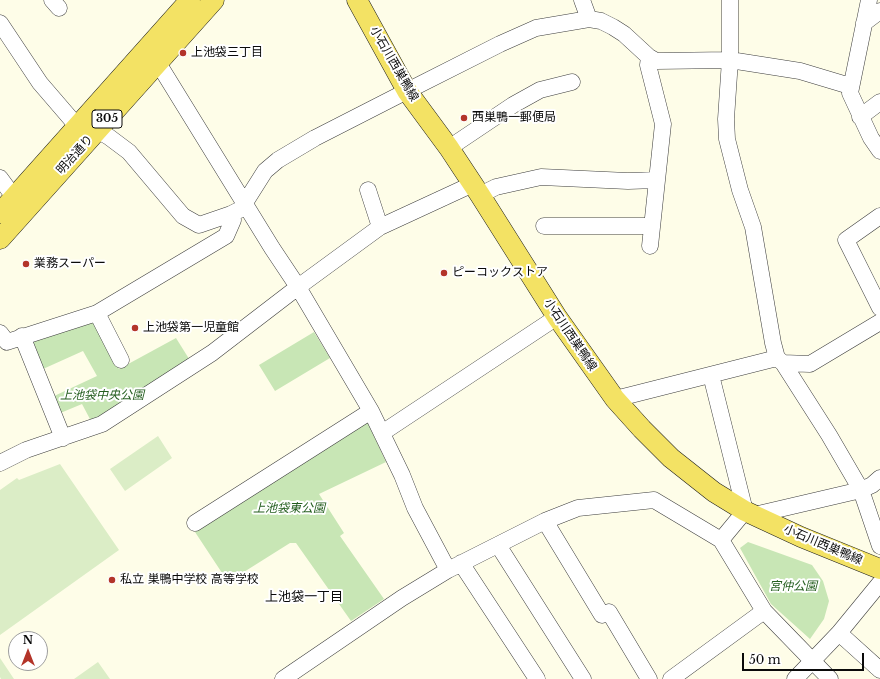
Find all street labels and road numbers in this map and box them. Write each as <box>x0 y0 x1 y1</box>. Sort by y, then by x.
street label: 小石川西巣鴨線 <box>367 24 421 104</box>
road number: 305 <box>92 110 122 128</box>
street label: 明治通り <box>54 132 96 178</box>
street label: 小石川西巣鴨線 <box>541 296 599 374</box>
street label: 小石川西巣鴨線 <box>782 522 864 568</box>

